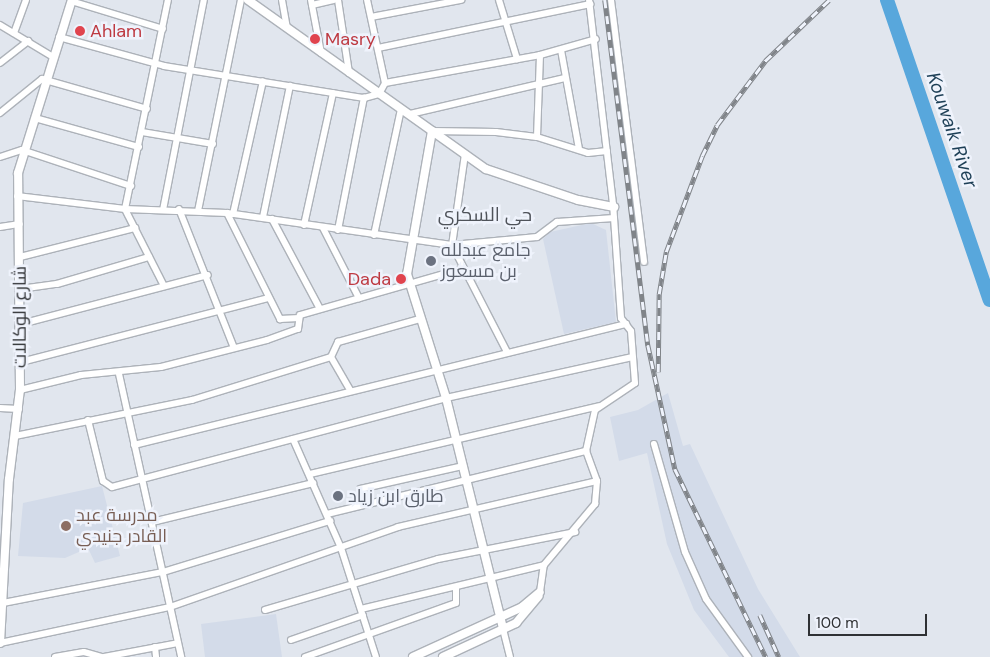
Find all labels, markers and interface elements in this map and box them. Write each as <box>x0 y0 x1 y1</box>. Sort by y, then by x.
place label: Ahlam <box>90 20 142 42</box>
marker: Ahlam <box>74 25 86 37</box>
place label: Masry <box>325 28 376 50</box>
marker: Masry <box>309 33 321 45</box>
water label: Kouwaik River <box>922 69 982 191</box>
district label: حي السكري <box>438 204 532 226</box>
place label: جامع عبدلله بن مسعوز <box>441 240 530 282</box>
marker: جامع عبدلله بن مسعوز <box>425 255 437 267</box>
street label: شارع الوكالات <box>9 266 31 368</box>
place label: Dada <box>348 268 391 290</box>
marker: Dada <box>395 273 407 285</box>
place label: طارق ابن زياد <box>348 485 444 507</box>
marker: طارق ابن زياد <box>332 490 344 502</box>
place label: مدرسة عبد القادر جنيدي <box>76 505 167 548</box>
marker: مدرسة عبد القادر جنيدي <box>60 520 72 532</box>
scale bar <box>810 604 929 636</box>
text: 100 m <box>816 613 859 633</box>

